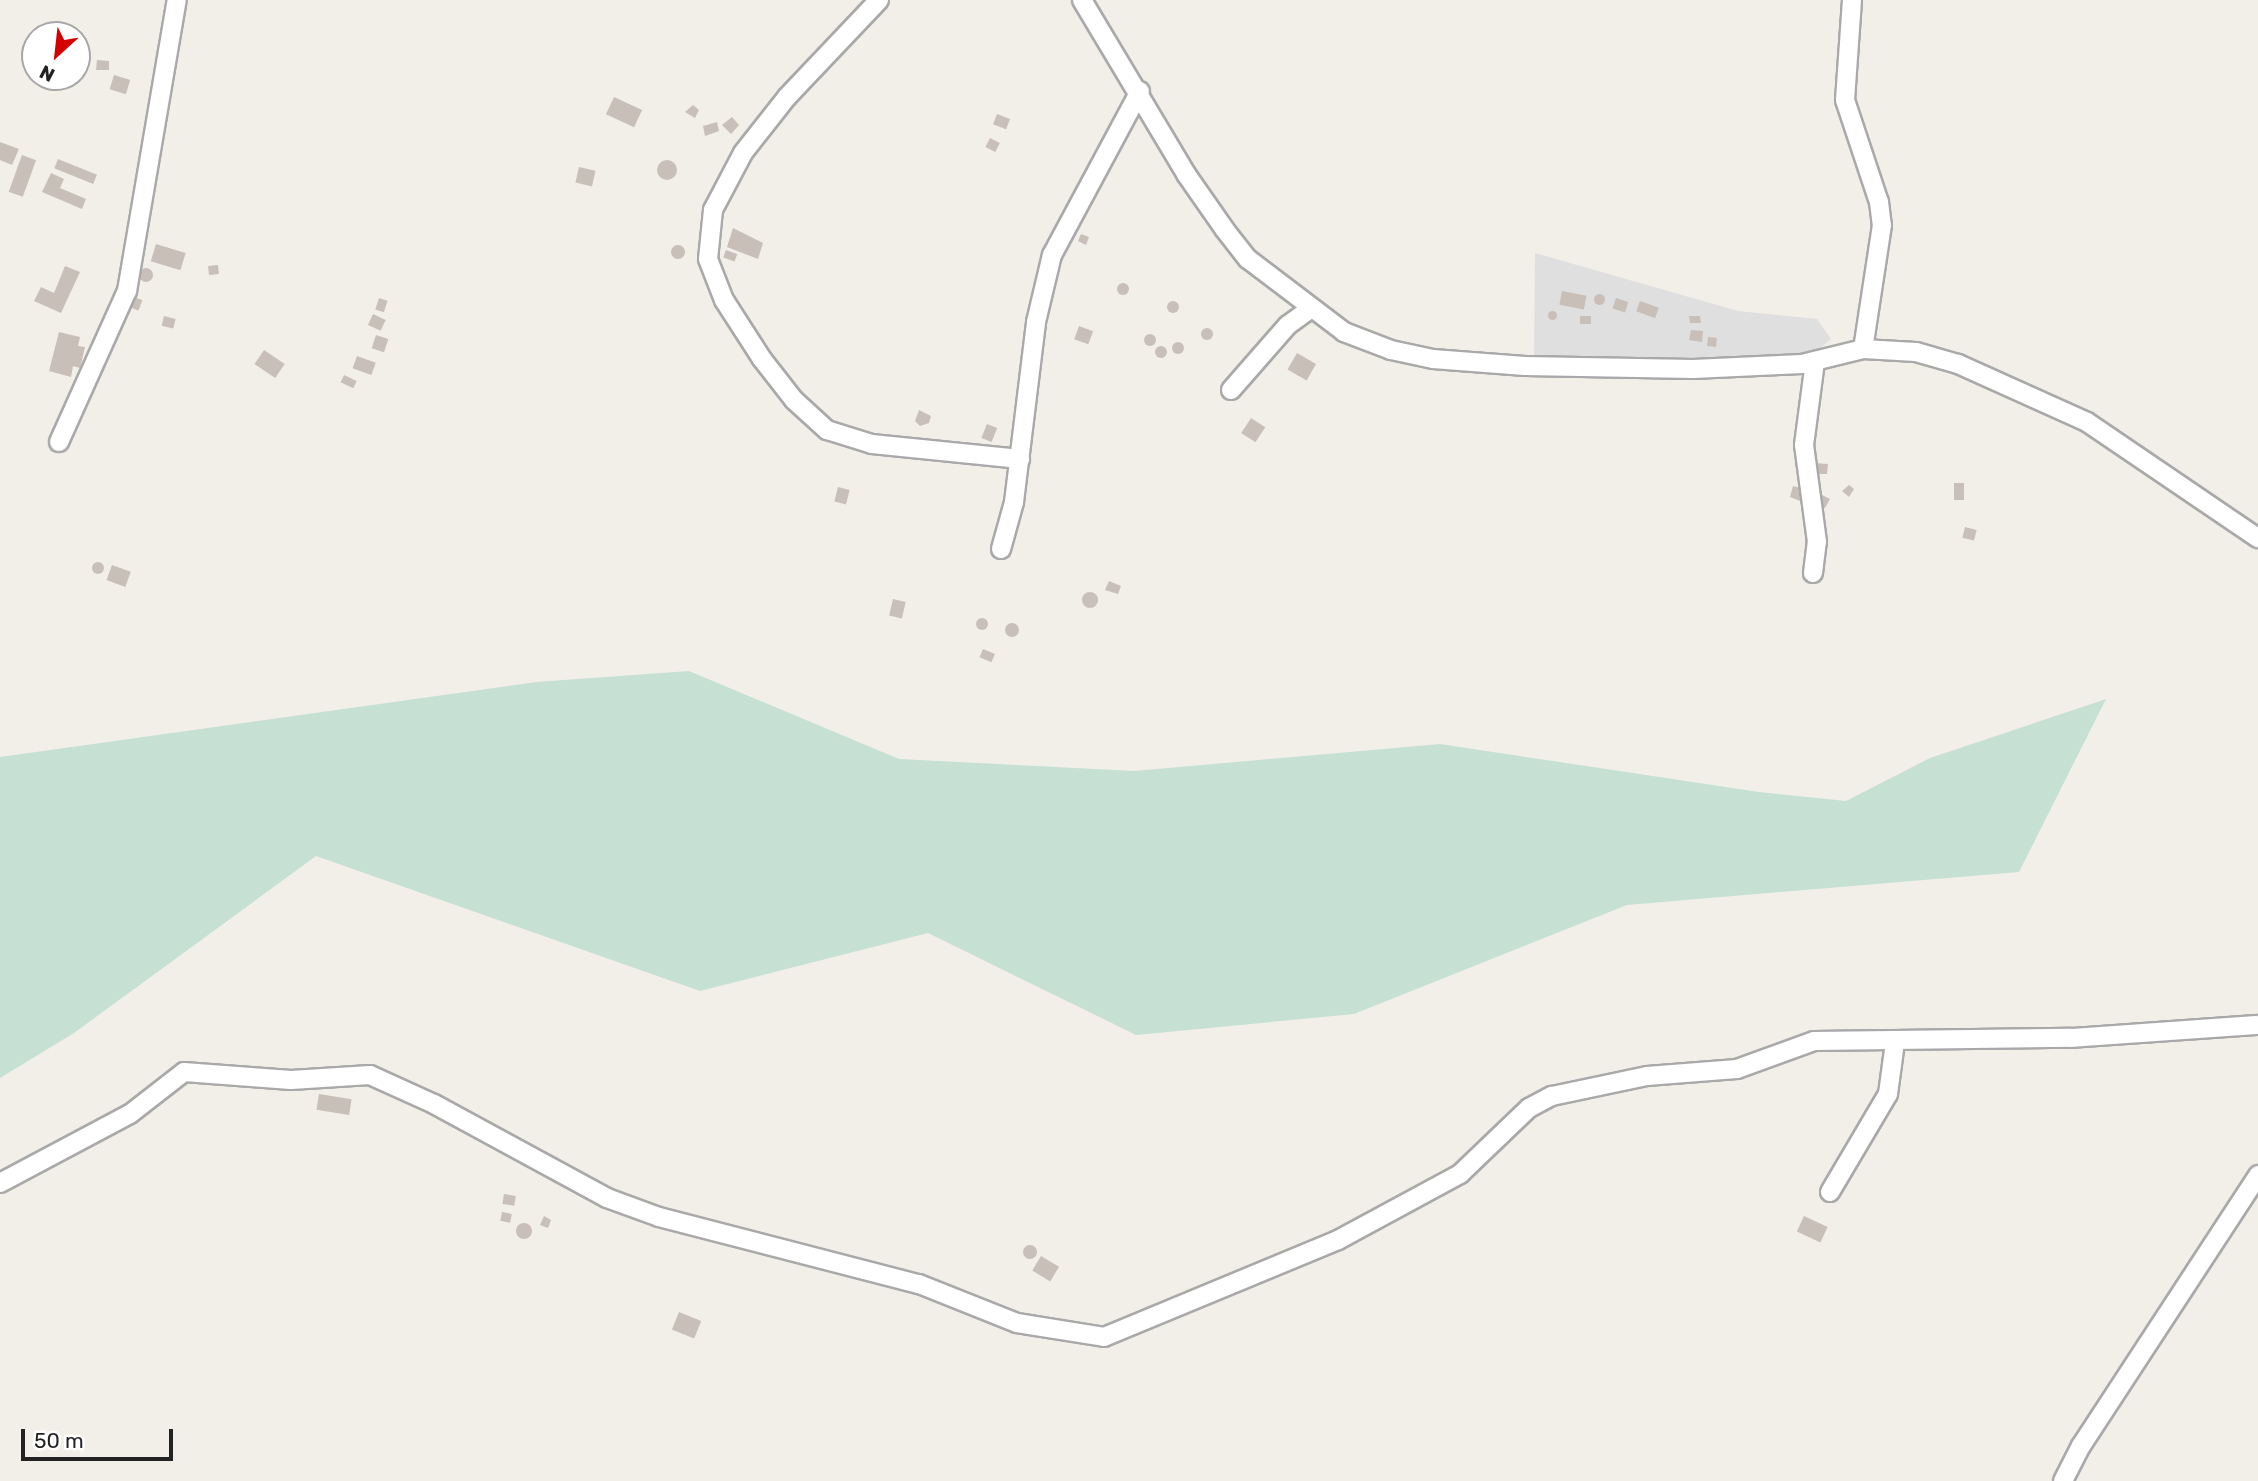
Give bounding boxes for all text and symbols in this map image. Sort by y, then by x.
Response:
north arrow [21,21,91,91]
text: N [36,60,58,87]
scale bar [24,1414,177,1458]
text: 50 m [34,1428,84,1453]

